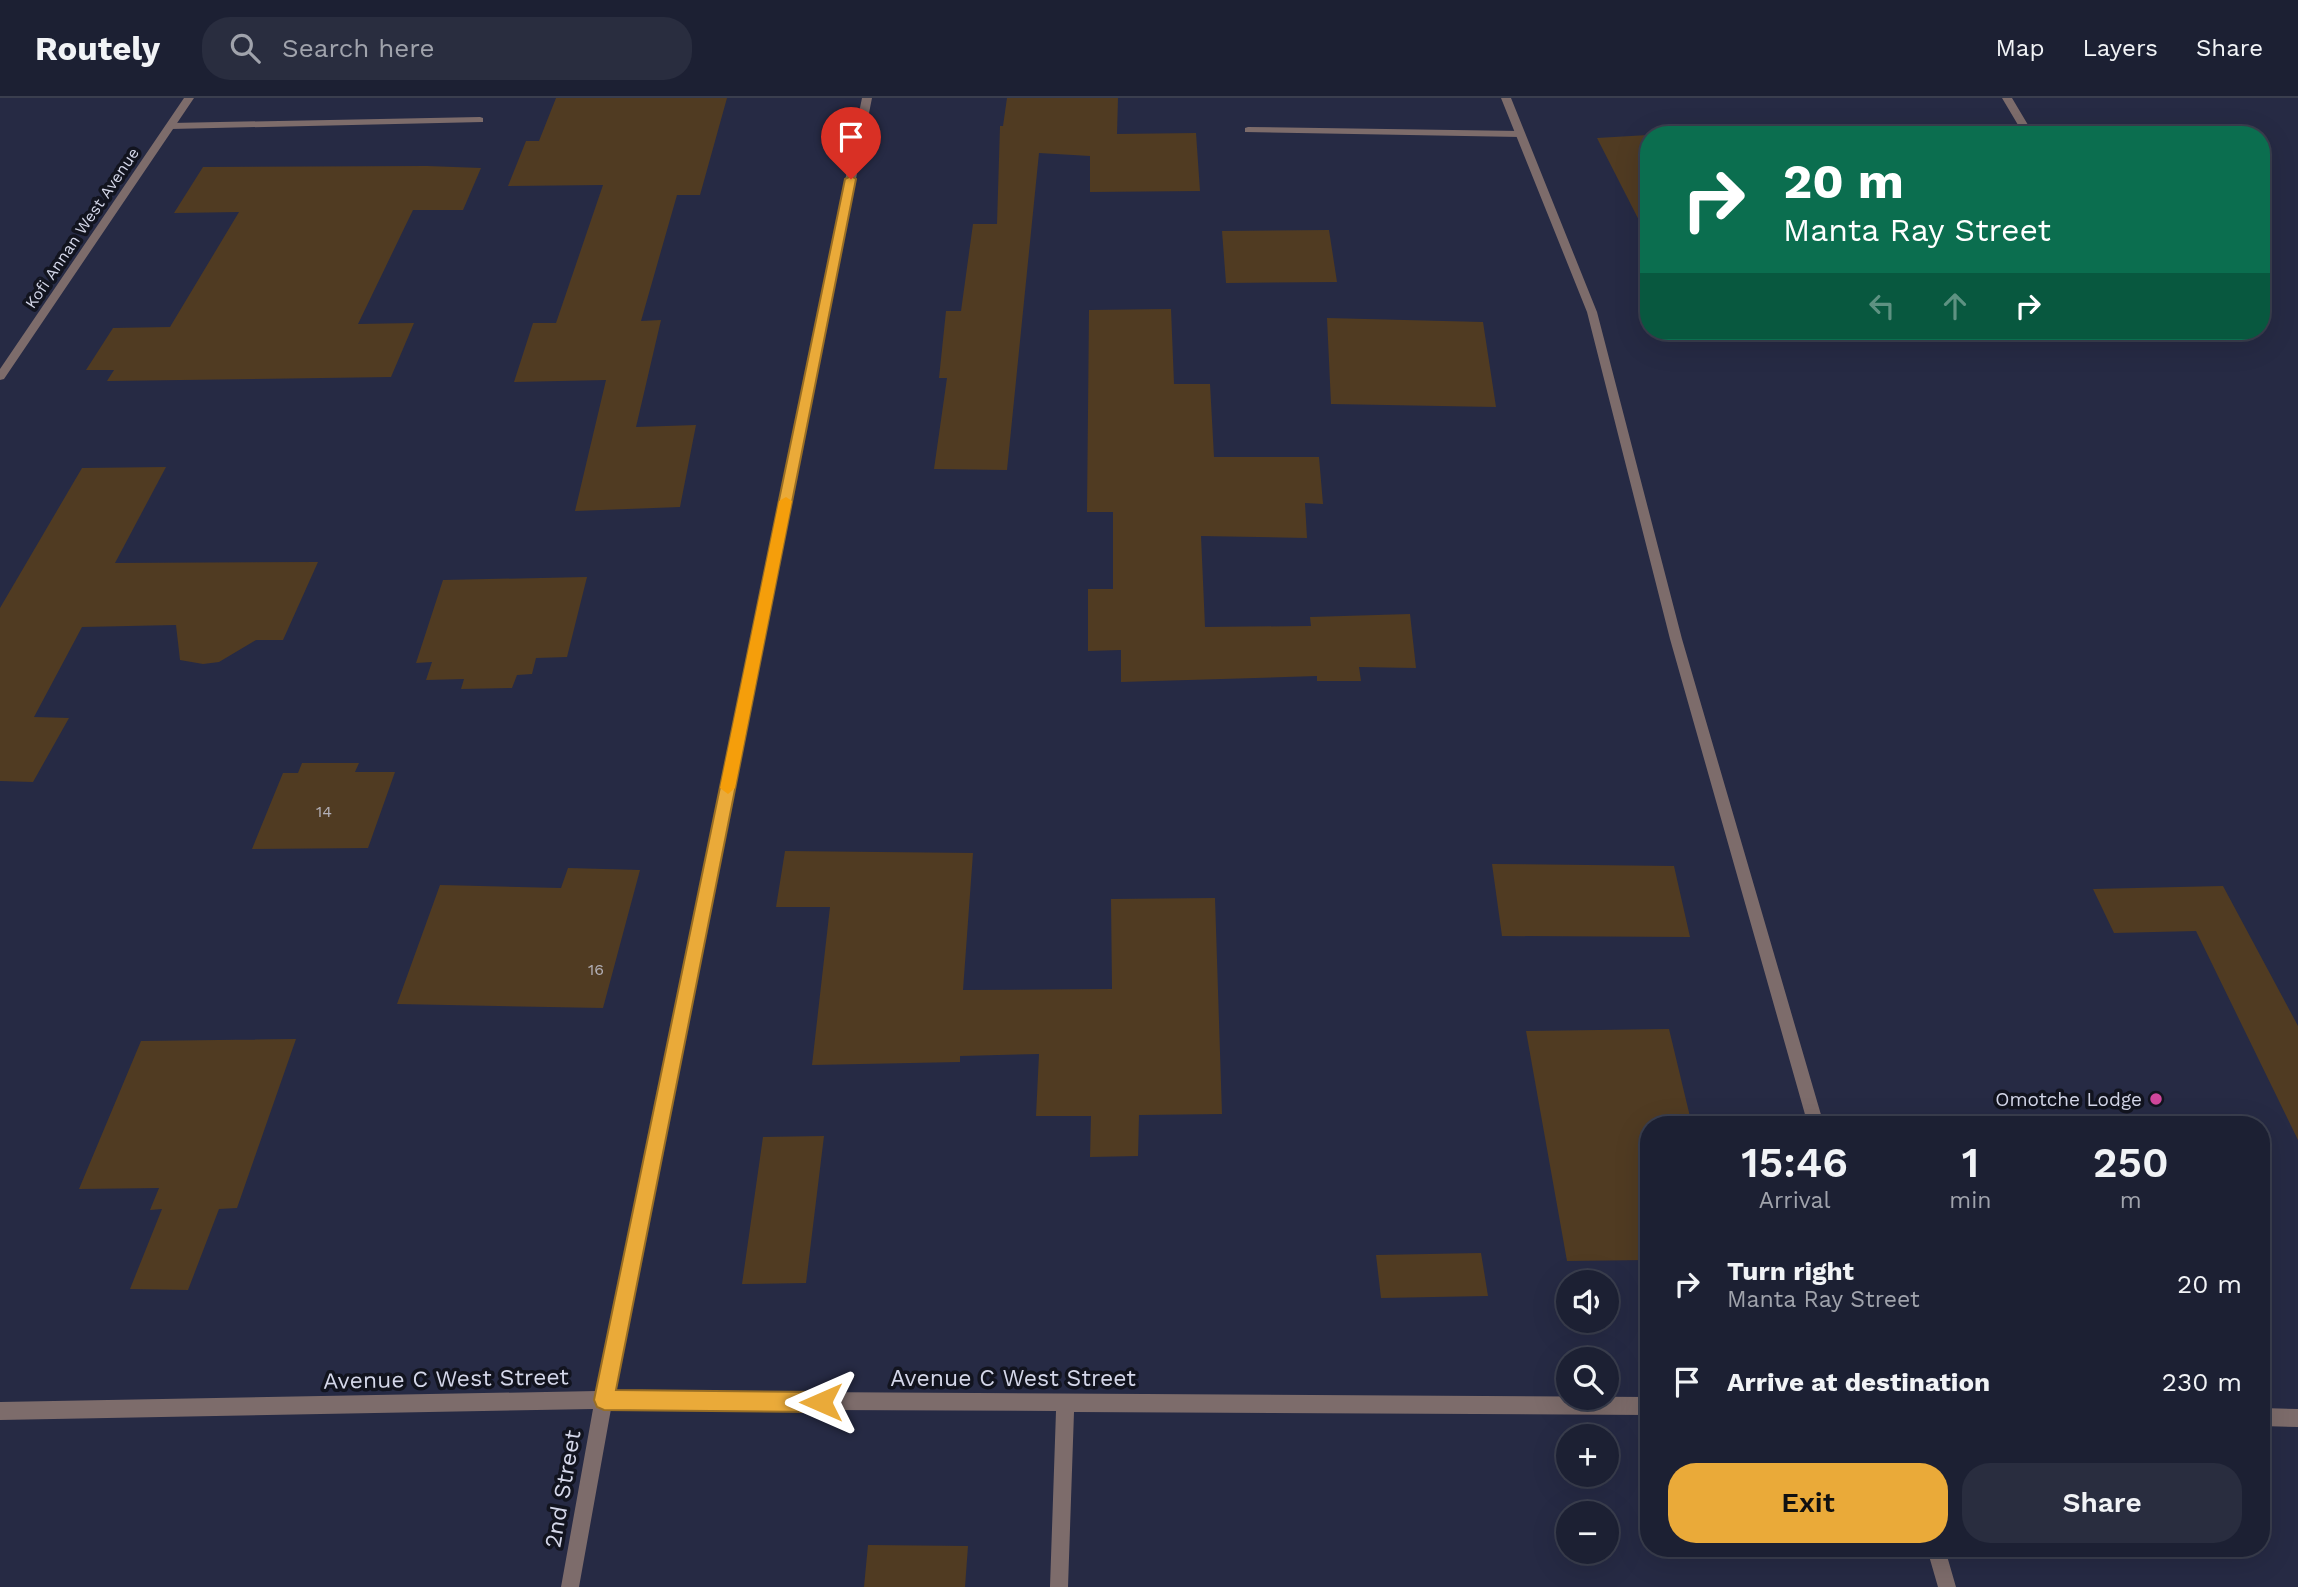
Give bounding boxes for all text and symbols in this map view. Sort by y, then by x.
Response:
search box [202,17,692,80]
text: Routely [35,29,160,68]
icon: search [226,29,264,67]
text: Search here [282,33,434,63]
text: Map [1996,34,2044,62]
text: Layers [2082,34,2158,62]
text: Share [2196,34,2263,62]
pin [821,107,881,179]
icon: arrive [832,118,870,156]
street label: Kofi Annan West Avenue [21,144,143,312]
text: 20 m [1783,152,1904,210]
icon: right [1668,154,1759,245]
text: Manta Ray Street [1783,211,2051,249]
icon: left [1863,287,1901,325]
icon: ahead [1936,287,1974,325]
icon: right [2009,287,2047,325]
house number: 14 [316,802,332,821]
house number: 16 [588,960,604,979]
place label: Omotche Lodge [1995,1088,2142,1111]
marker: Omotche Lodge [2148,1091,2164,1107]
text: 15:46 [1741,1138,1848,1187]
text: 1 [1962,1138,1979,1187]
text: 250 [2093,1138,2169,1187]
text: Arrival [1759,1187,1831,1214]
text: min [1949,1187,1992,1214]
text: m [2120,1187,2142,1214]
text: Turn right [1727,1256,1854,1286]
icon: right [1668,1265,1706,1303]
text: 20 m [2177,1269,2242,1299]
map controls [1556,1270,1619,1564]
button: sound [1556,1270,1619,1333]
text: Manta Ray Street [1727,1286,1920,1313]
button: search [1556,1347,1619,1410]
street label: Avenue C West Street [323,1363,569,1395]
icon: arrive [1668,1363,1706,1401]
position arrow [784,1365,858,1439]
street label: Avenue C West Street [890,1365,1136,1392]
text: Arrive at destination [1727,1367,1990,1397]
text: 230 m [2162,1367,2242,1397]
button: + [1556,1424,1619,1487]
street label: 2nd Street [539,1428,587,1550]
button: Exit [1668,1463,1948,1543]
button: Share [1962,1463,2242,1543]
button: − [1556,1501,1619,1564]

